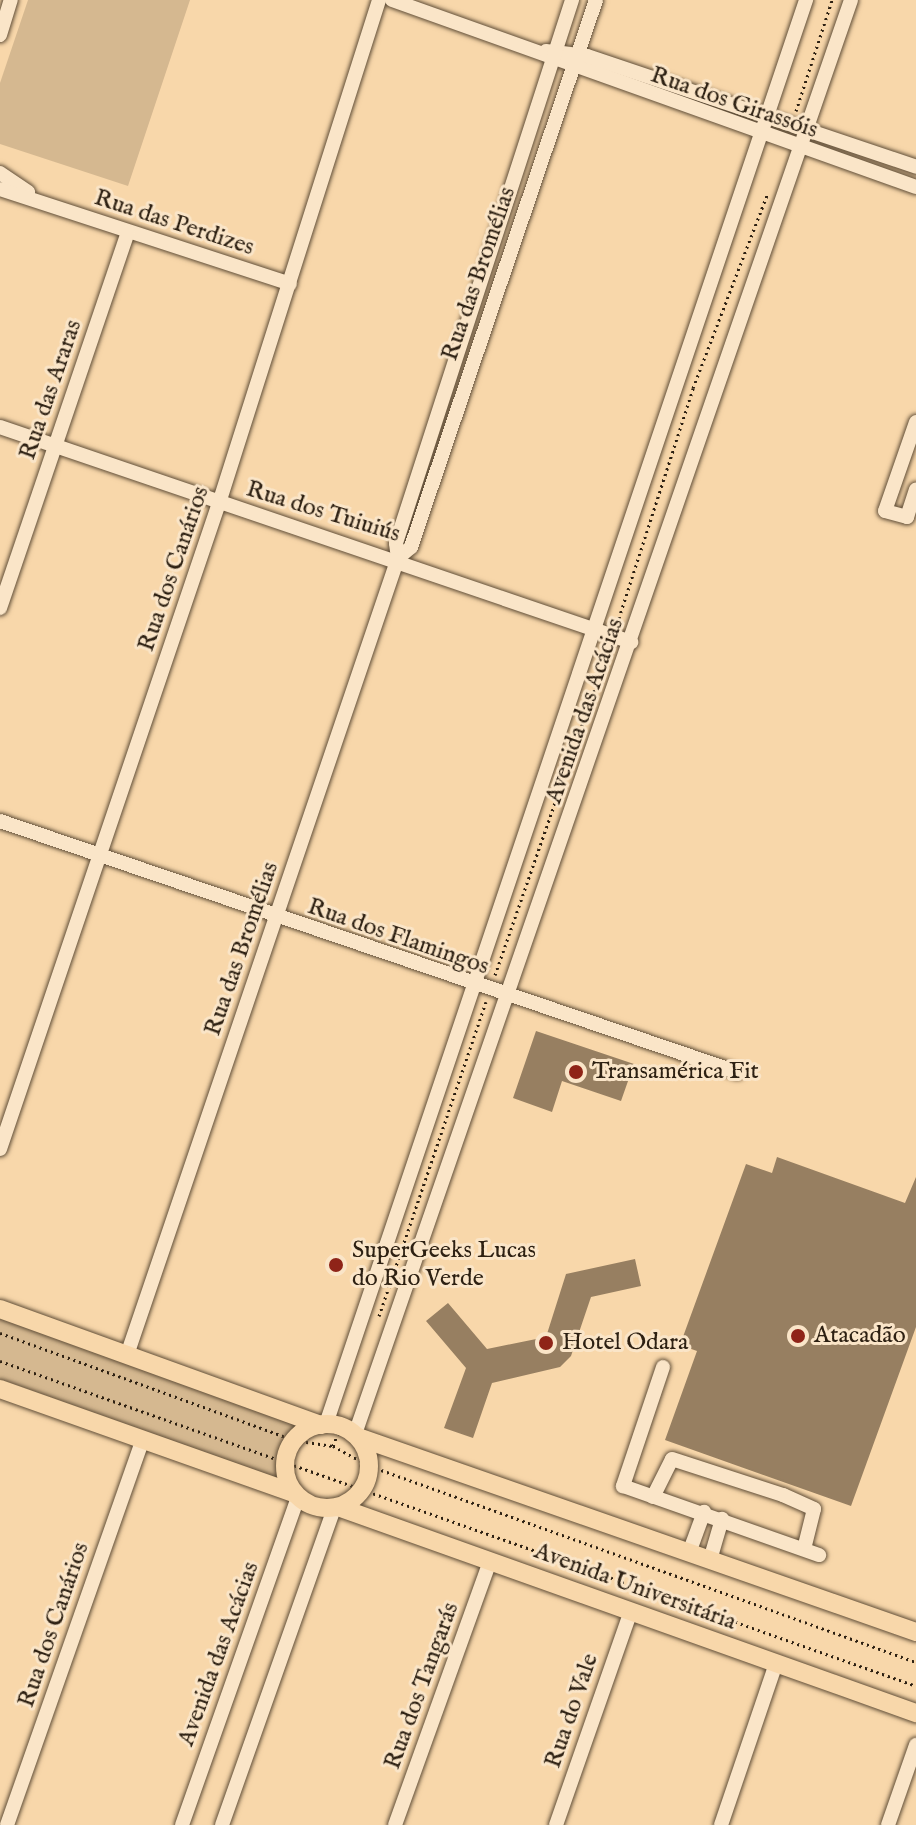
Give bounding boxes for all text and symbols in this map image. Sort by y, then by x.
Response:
street label: Rua dos Girassóis [647,61,821,145]
street label: Rua das Bromélias [436,183,522,365]
street label: Rua das Perdizes [91,184,257,262]
street label: Rua das Araras [14,316,88,464]
street label: Rua dos Tuiuiús [243,475,403,549]
street label: Rua dos Canários [132,483,216,655]
street label: Avenida das Acácias [540,615,630,807]
street label: Rua das Bromélias [199,858,285,1040]
street label: Rua dos Flamingos [304,892,492,982]
place label: Transamérica Fit [592,1058,759,1086]
marker: Transamérica Fit [567,1063,585,1081]
place label: SuperGeeks Lucas do Rio Verde [352,1237,536,1293]
marker: SuperGeeks Lucas do Rio Verde [327,1256,345,1274]
place label: Atacadão [814,1322,906,1350]
marker: Atacadão [789,1327,807,1345]
place label: Hotel Odara [562,1329,688,1357]
marker: Hotel Odara [537,1334,555,1352]
street label: Avenida Universitária [530,1537,740,1637]
street label: Rua dos Canários [12,1539,96,1711]
street label: Avenida das Acácias [172,1558,266,1750]
street label: Rua dos Tangarás [378,1599,466,1773]
street label: Rua do Vale [539,1650,605,1772]

